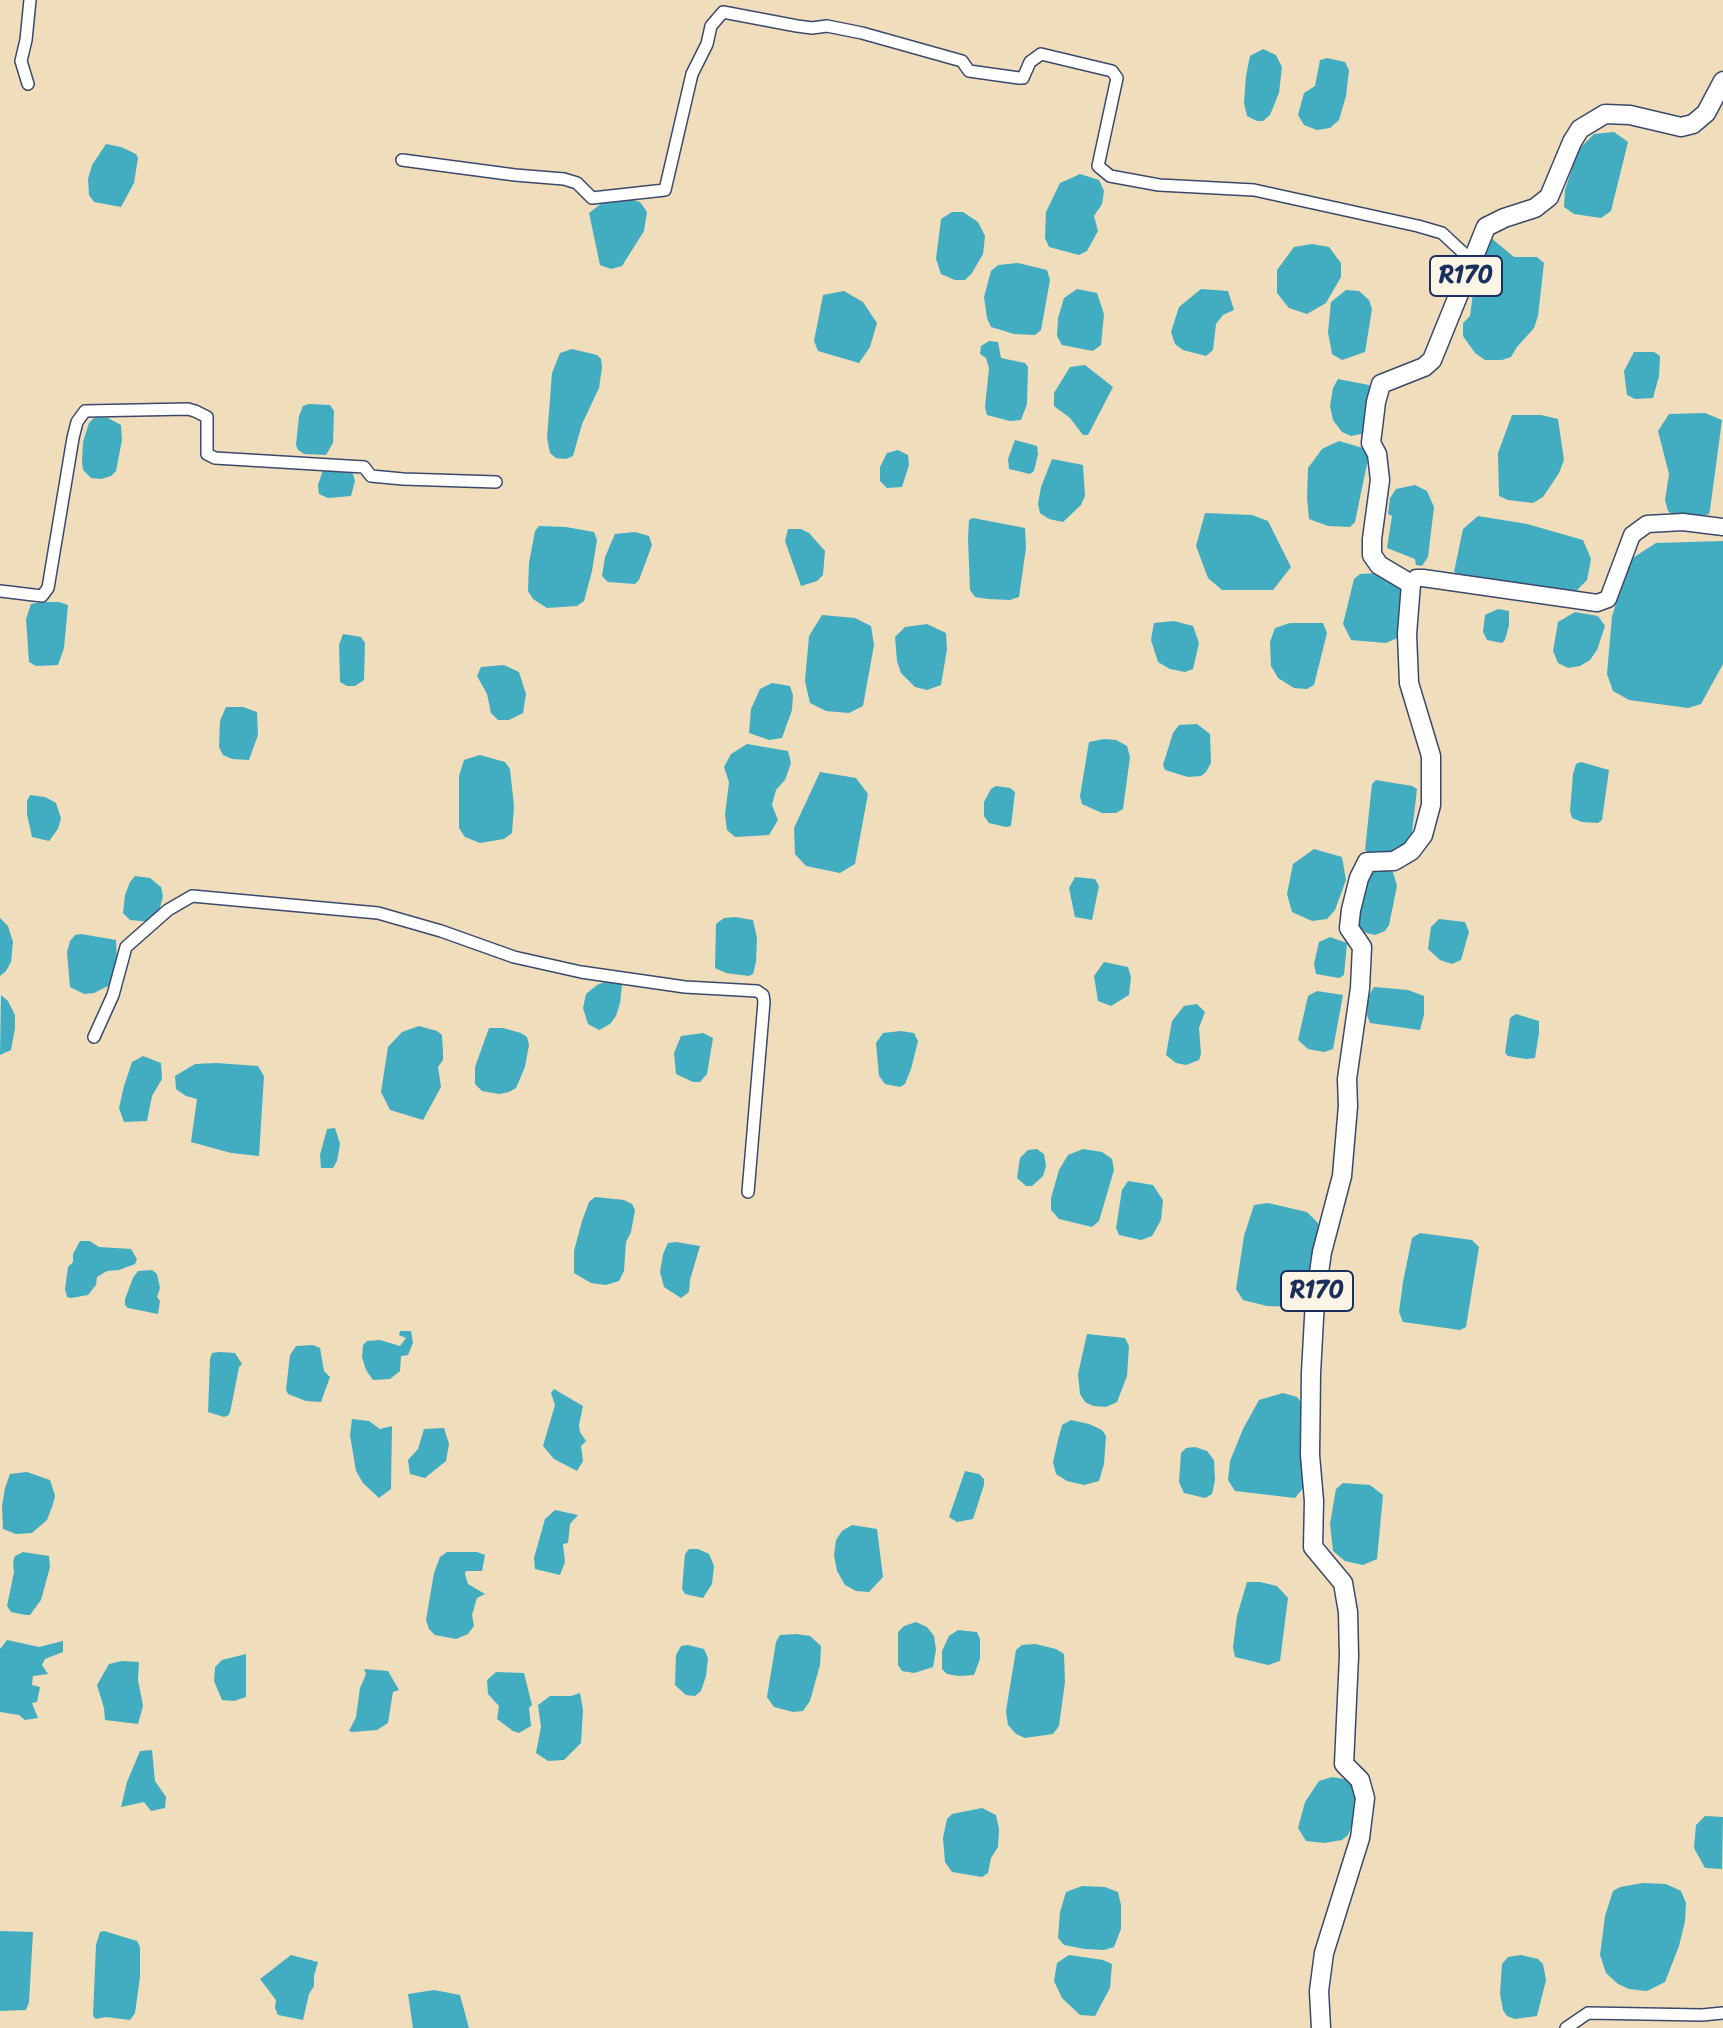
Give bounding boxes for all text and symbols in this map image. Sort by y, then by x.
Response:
road number: R170 [1430,256,1502,296]
road number: R170 [1281,1271,1353,1311]

